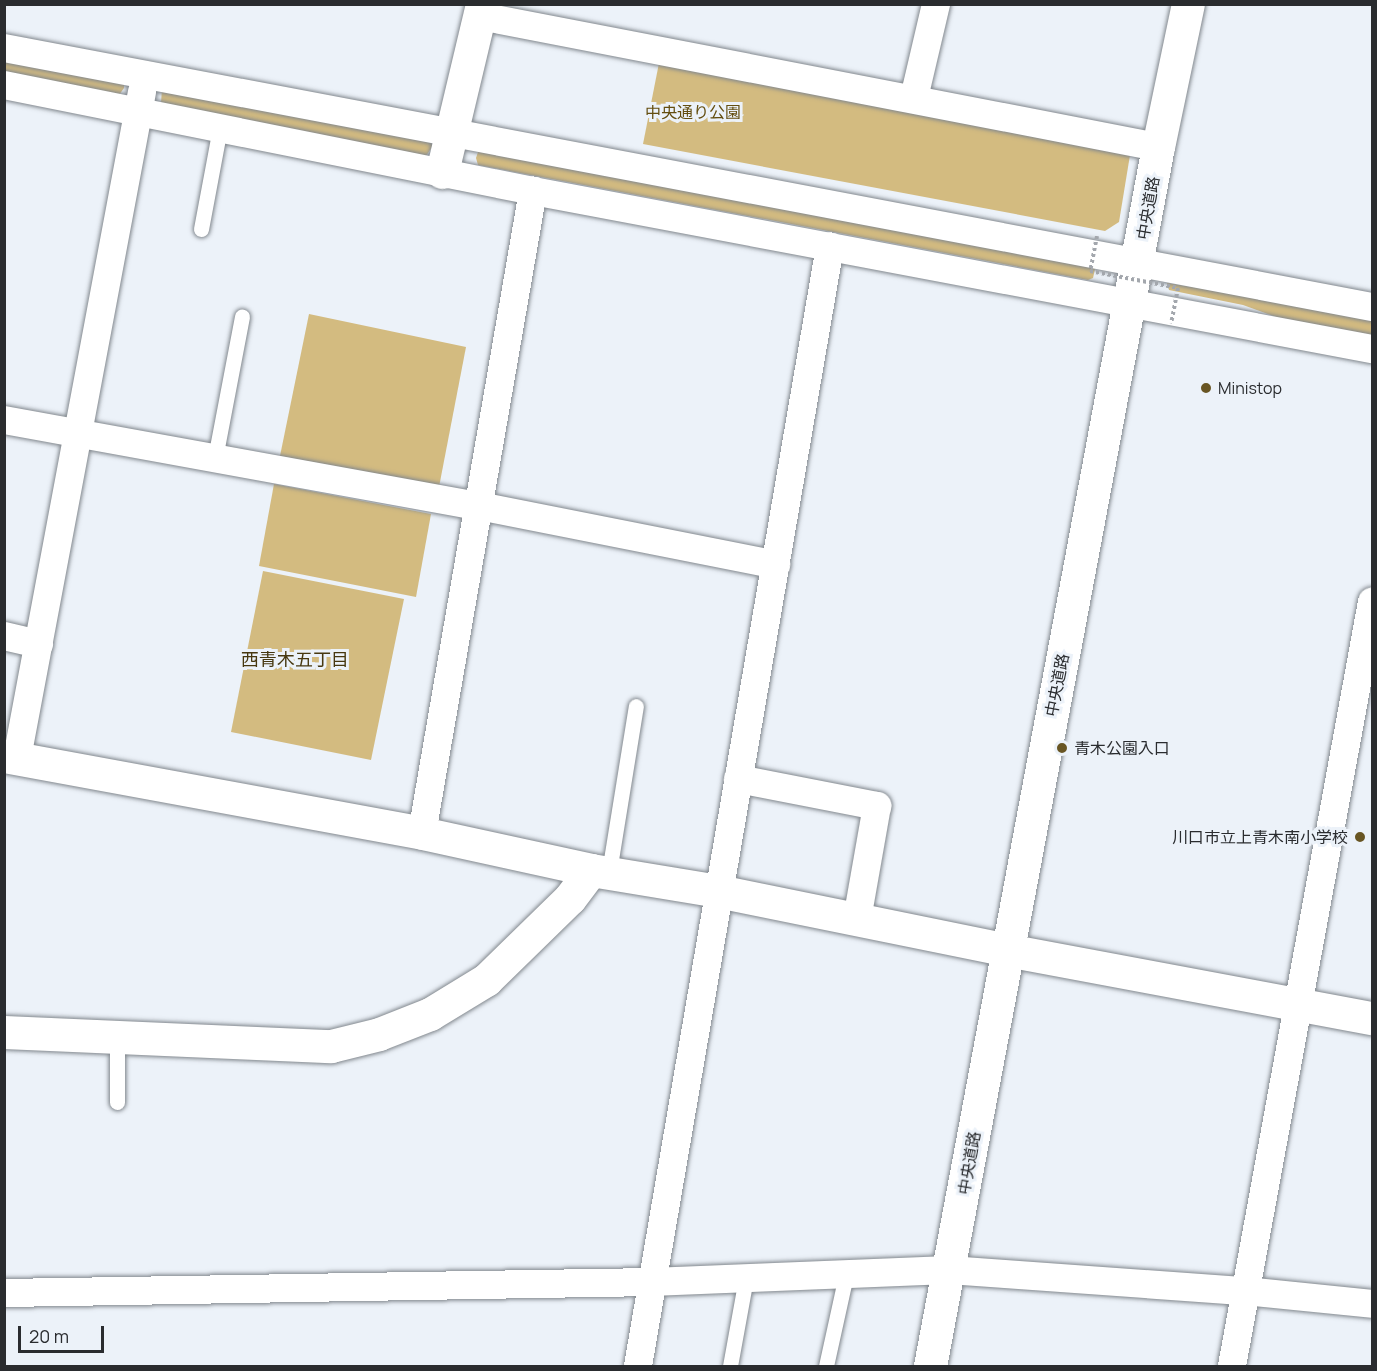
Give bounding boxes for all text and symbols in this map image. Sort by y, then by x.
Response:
park label: 中央通り公園 [645,102,741,122]
street label: 中央道路 [1133,175,1163,241]
place label: Ministop [1218,378,1282,398]
marker: Ministop [1199,381,1213,395]
district label: 西青木五丁目 [241,648,349,670]
street label: 中央道路 [1041,652,1073,718]
place label: 青木公園入口 [1074,738,1170,758]
marker: 青木公園入口 [1055,741,1069,755]
place label: 川口市立上青木南小学校 [1172,827,1348,847]
marker: 川口市立上青木南小学校 [1353,830,1367,844]
street label: 中央道路 [954,1130,984,1196]
scale bar [21,1314,106,1352]
text: 20 m [29,1324,69,1348]

